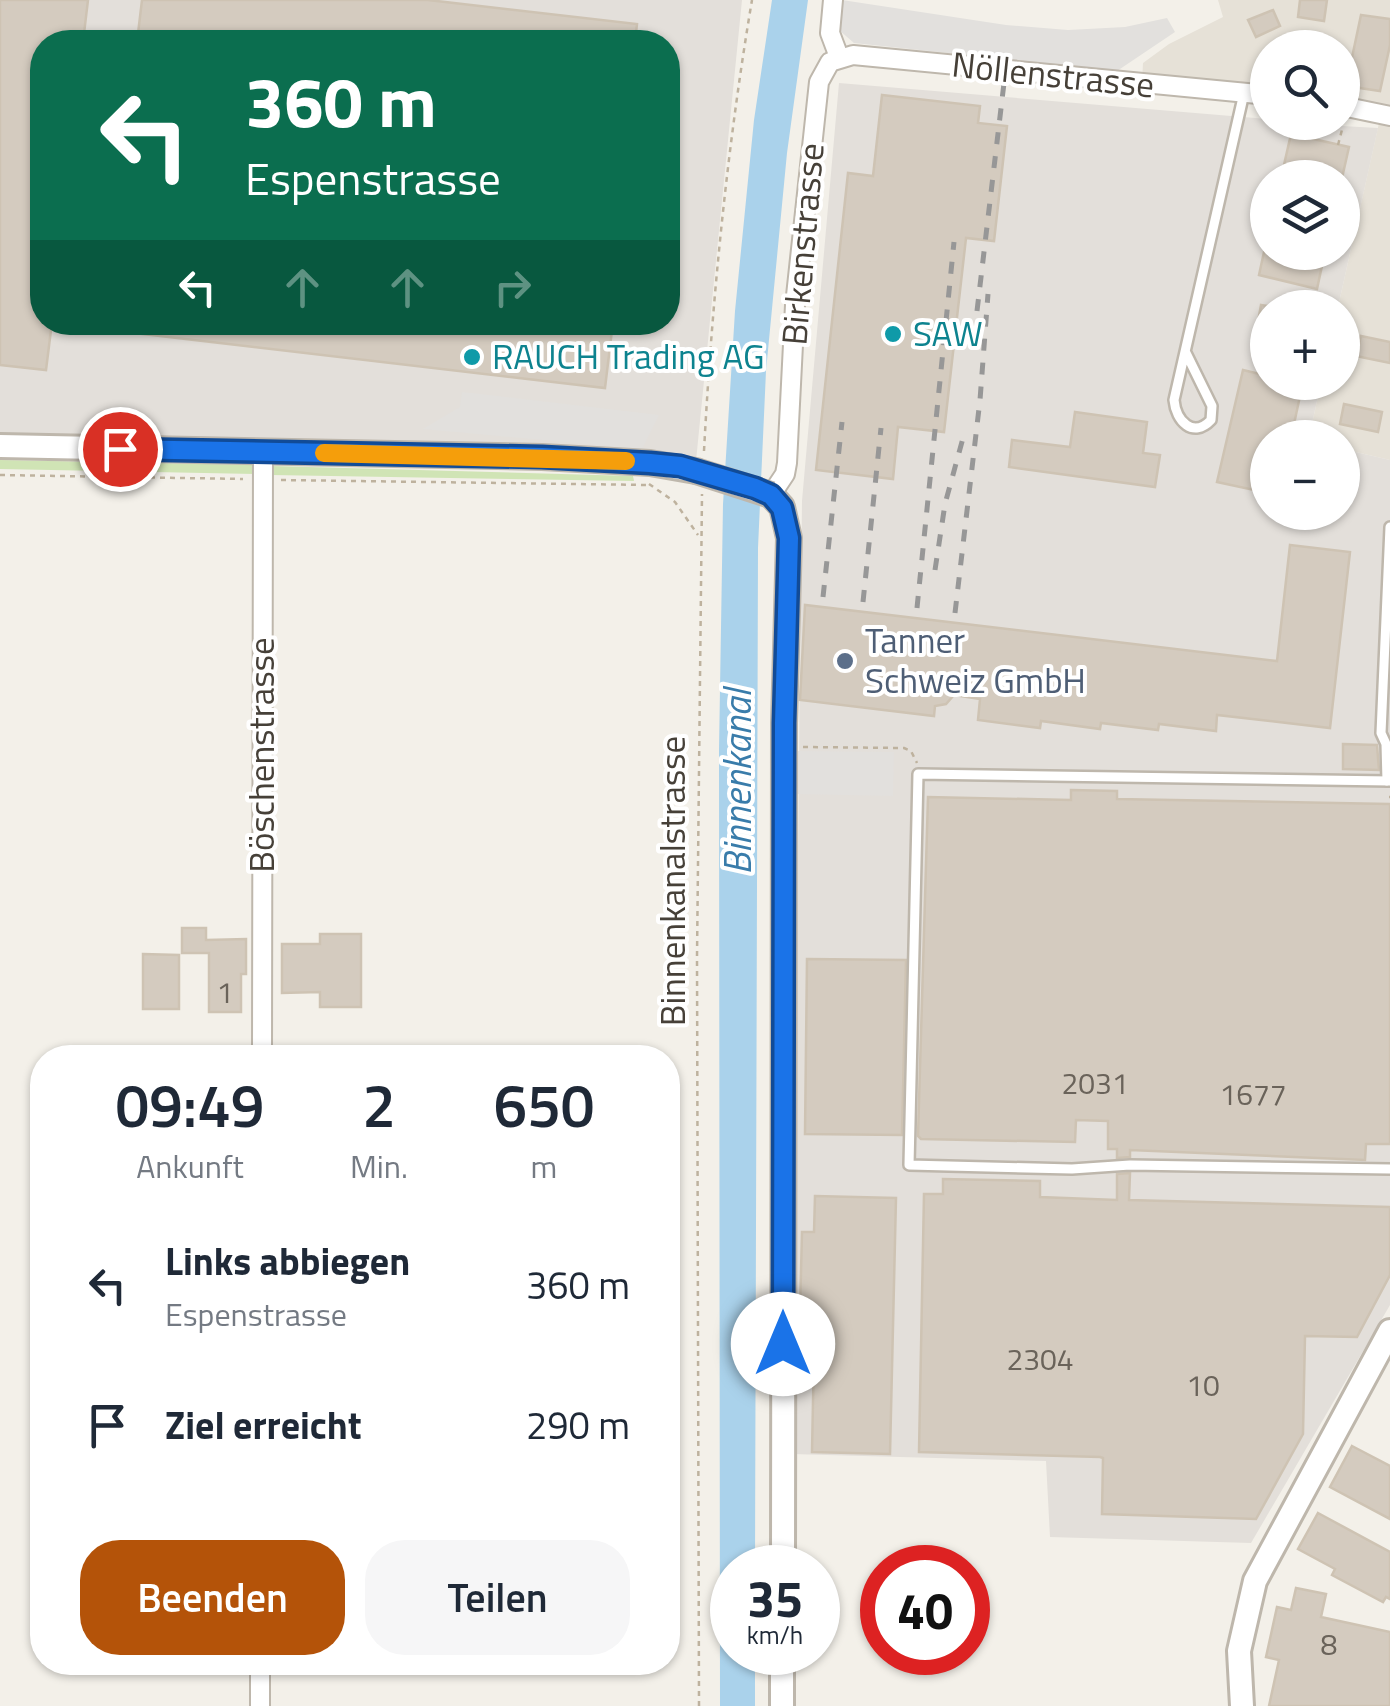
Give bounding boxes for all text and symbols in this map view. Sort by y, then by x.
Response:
map controls [1250,30,1360,530]
button: search [1250,30,1360,140]
street label: Nöllenstrasse [949,37,1157,111]
text: 360 m [245,48,437,154]
icon: left [80,70,210,200]
street label: Birkenstrasse [766,141,838,347]
text: Espenstrasse [245,144,501,212]
button: layers [1250,160,1360,270]
icon: left [170,260,225,315]
icon: ahead [275,260,330,315]
icon: ahead [380,260,435,315]
icon: right [485,260,540,315]
button: + [1250,290,1360,400]
place label: SAW [913,306,983,360]
marker: SAW [882,323,904,345]
place label: RAUCH Trading AG [492,329,765,383]
marker: RAUCH Trading AG [461,346,483,368]
pin [78,407,163,492]
button: − [1250,420,1360,530]
icon: arrive [93,422,148,477]
place label: Tanner Schweiz GmbH [865,613,1086,707]
street label: Böschenstrasse [234,637,288,873]
marker: Tanner Schweiz GmbH [834,650,856,672]
water label: Binnenkanal [708,685,766,875]
street label: Binnenkanalstrasse [645,736,699,1026]
house number: 1 [217,969,233,1015]
text: 09:49 [116,1059,264,1150]
text: 2 [362,1059,396,1150]
text: 650 [494,1059,594,1150]
house number: 2031 [1061,1060,1129,1106]
house number: 1677 [1219,1071,1287,1117]
text: Ankunft [136,1142,244,1190]
text: Min. [350,1142,408,1190]
text: m [531,1142,557,1190]
text: Links abbiegen [165,1232,410,1290]
text: 360 m [526,1256,630,1314]
icon: left [80,1258,135,1313]
text: Espenstrasse [165,1290,347,1338]
position arrow [731,1292,835,1396]
house number: 2304 [1006,1336,1074,1382]
house number: 10 [1186,1362,1220,1408]
text: Ziel erreicht [165,1396,362,1454]
text: 290 m [526,1396,630,1454]
icon: arrive [80,1398,135,1453]
button: Beenden [80,1540,345,1655]
button: Teilen [365,1540,630,1655]
speed limit sign: 40 [860,1545,990,1675]
text: 35 [747,1560,803,1636]
text: km/h [747,1616,803,1654]
house number: 8 [1321,1621,1337,1667]

